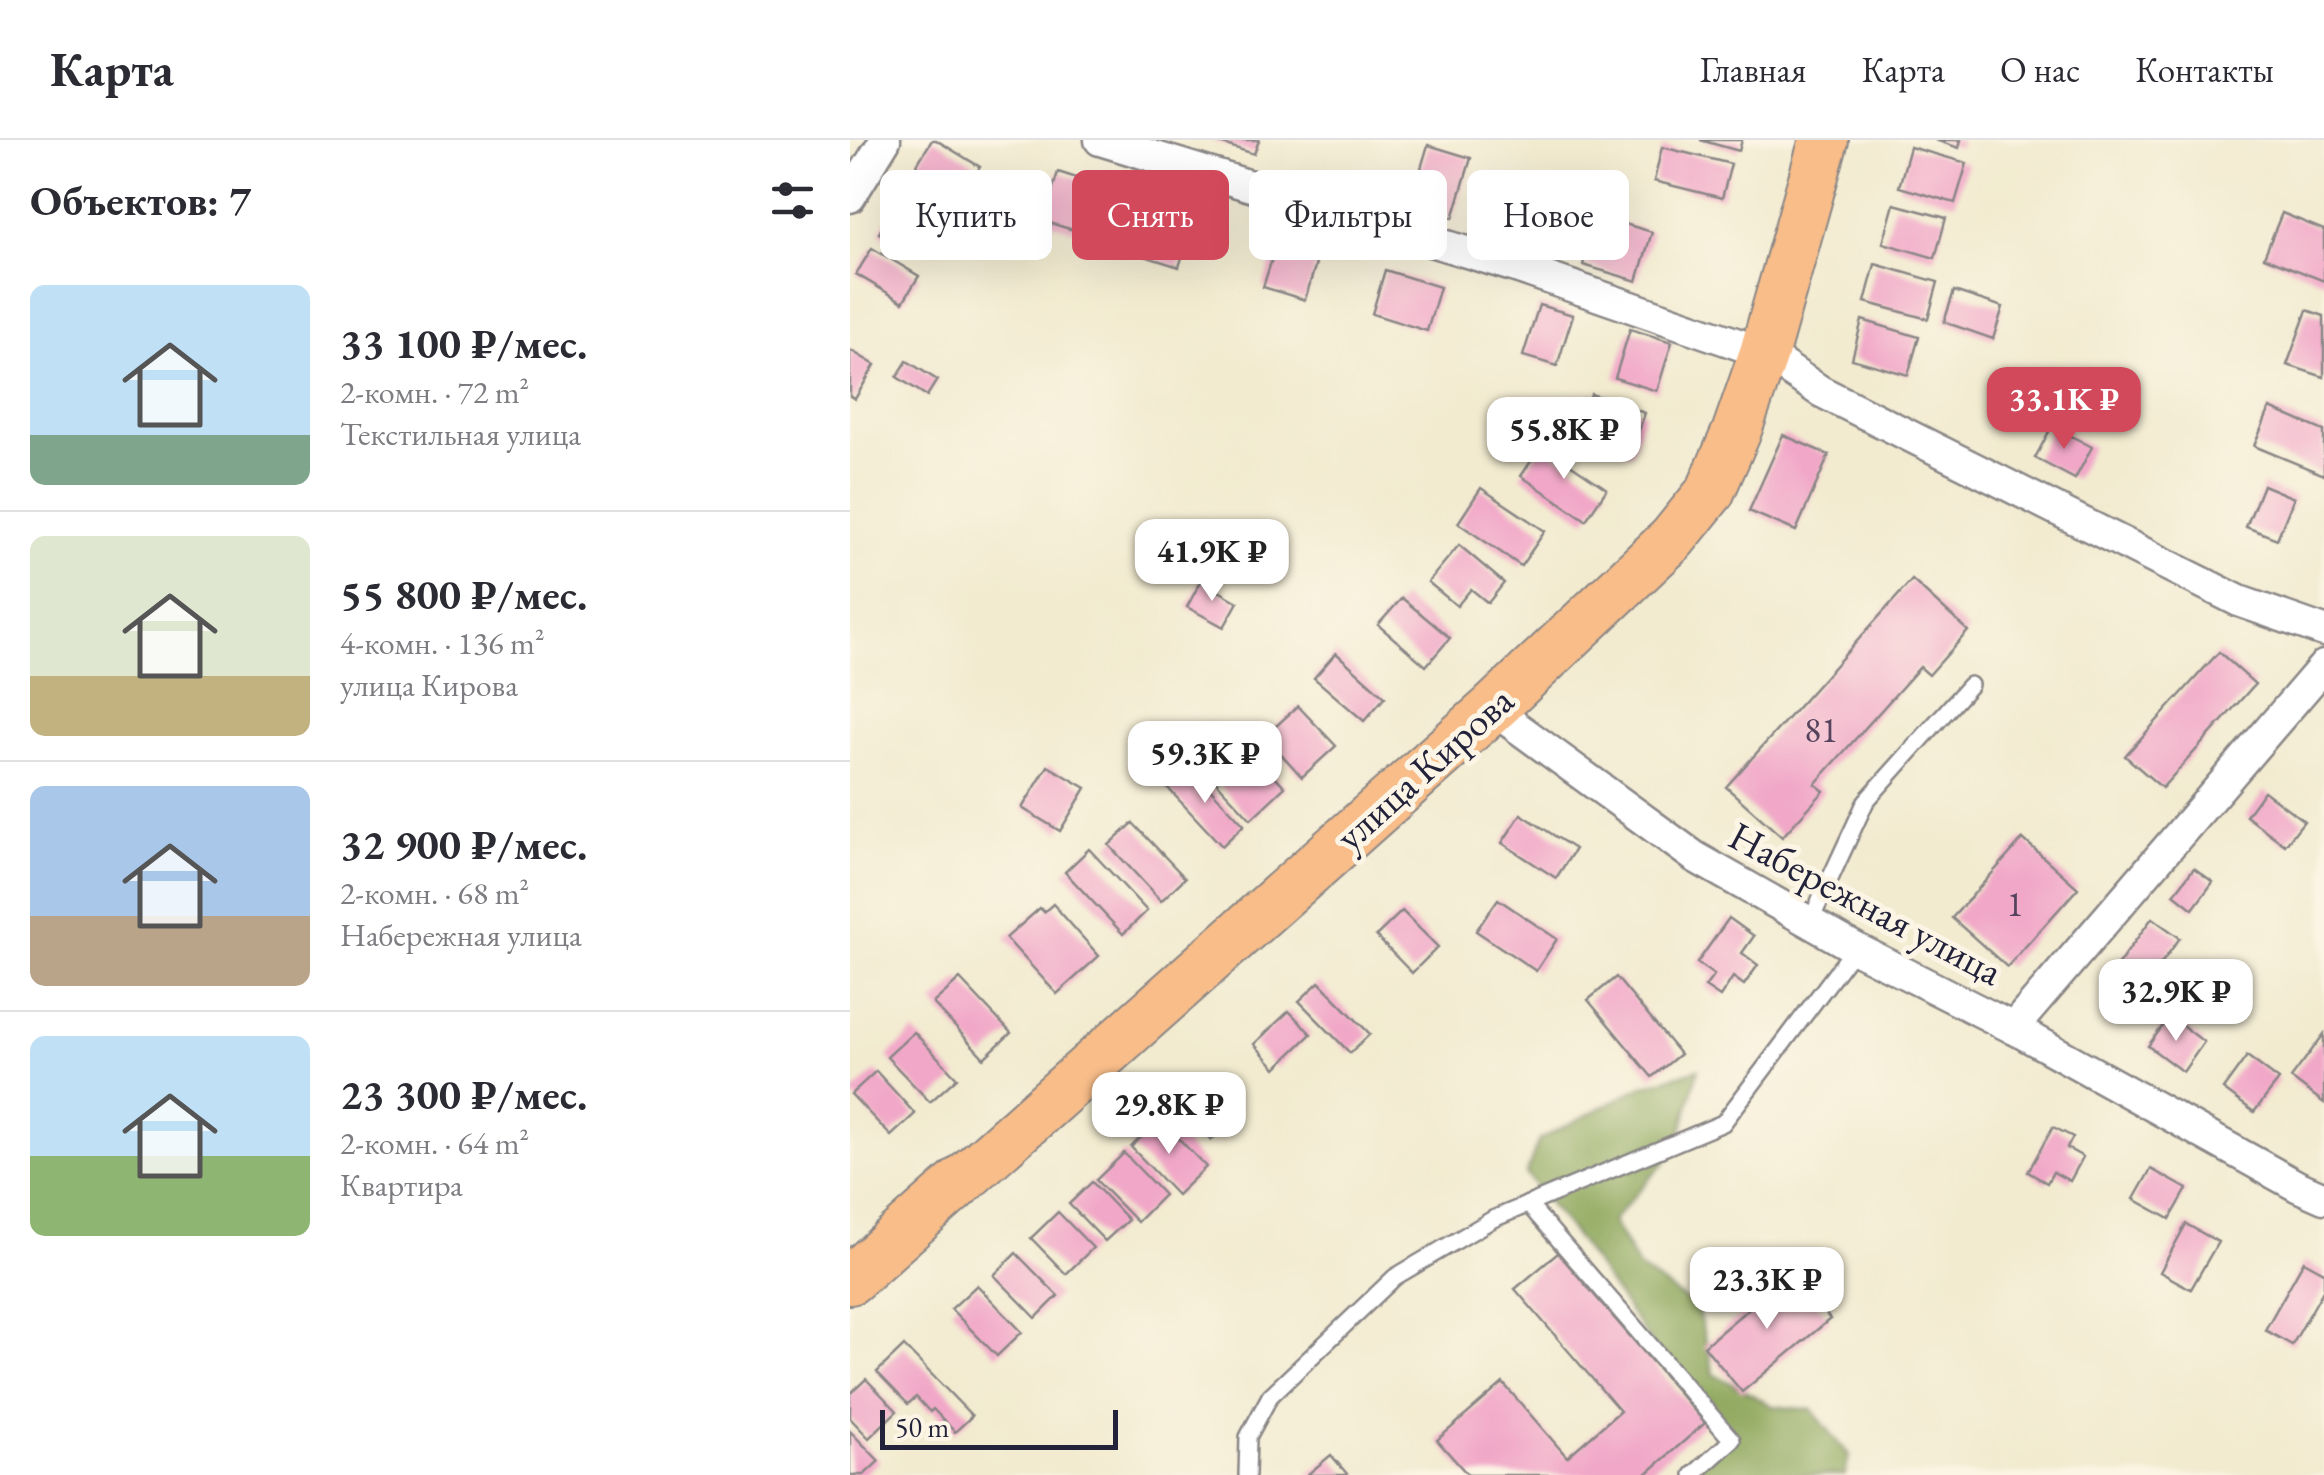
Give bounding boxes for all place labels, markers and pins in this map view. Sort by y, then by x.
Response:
pin: 33.1K ₽ [1972,367,2156,452]
pin: 55.8K ₽ [1472,397,1656,482]
pin: 41.9K ₽ [1120,519,1304,604]
pin: 59.3K ₽ [1113,721,1297,806]
pin: 32.9K ₽ [2084,959,2268,1044]
pin: 29.8K ₽ [1077,1072,1261,1157]
pin: 23.3K ₽ [1675,1247,1859,1332]

